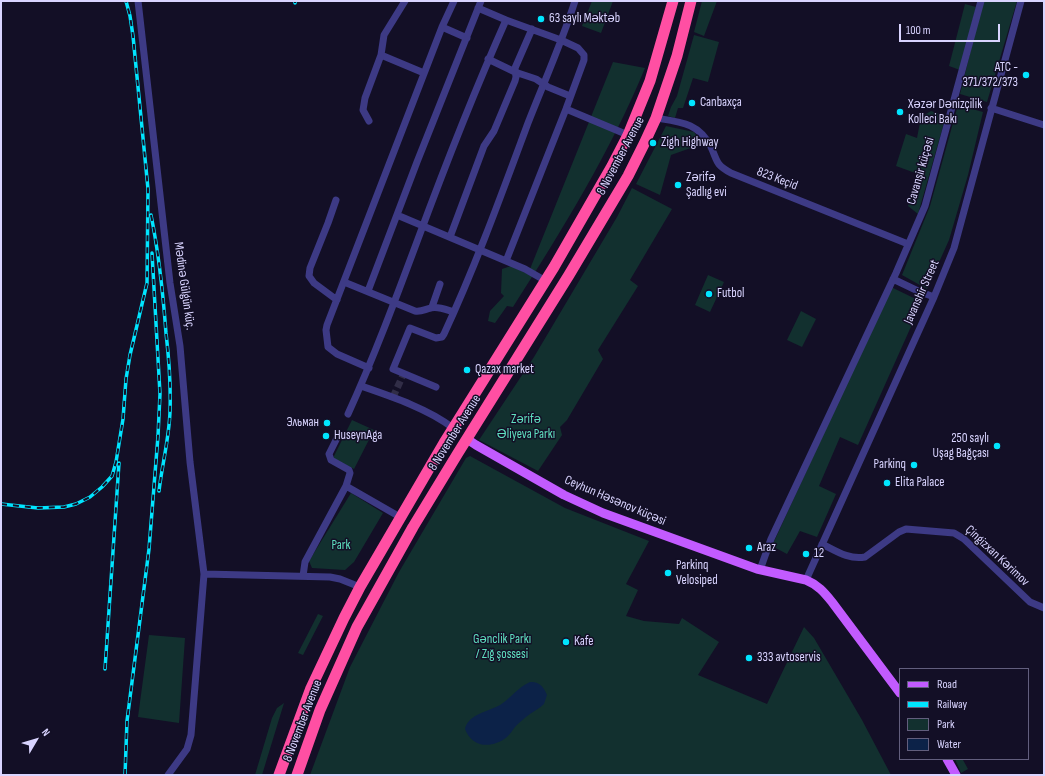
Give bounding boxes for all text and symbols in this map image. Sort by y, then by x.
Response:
place label: 63 saylı Məktəb [549,11,620,27]
marker: 63 saylı Məktəb [536,14,546,24]
scale bar [901,16,1002,42]
text: 100 m [906,23,931,38]
place label: ATC - 371/372/373 [963,60,1018,91]
marker: ATC - 371/372/373 [1021,70,1031,80]
place label: Canbaxça [700,95,742,111]
place label: Xəzər Dənizçilik Kolleci Bakı [908,97,982,128]
marker: Canbaxça [687,98,697,108]
marker: Xəzər Dənizçilik Kolleci Bakı [895,107,905,117]
street label: 8 November Avenue [594,114,648,198]
place label: Zigh Highway [661,135,718,151]
street label: Cavanşir küçəsi [904,136,938,206]
marker: Zigh Highway [648,138,658,148]
street label: 823 Keçid [754,164,800,194]
place label: Zərifə Şadlıg evi [686,170,727,201]
marker: Zərifə Şadlıg evi [673,180,683,190]
street label: Mədinə Gülgün küç. [170,241,198,331]
street label: Javanshir Street [901,257,943,327]
place label: Futbol [717,286,745,302]
marker: Futbol [704,289,714,299]
place label: Qazax market [475,362,534,378]
marker: Qazax market [462,365,472,375]
street label: 8 November Avenue [425,392,485,474]
park label: Zərifə Əliyeva Parkı [497,412,555,443]
place label: Эльман [287,415,319,431]
marker: Эльман [322,418,332,428]
place label: HuseynAga [334,428,382,444]
marker: HuseynAga [321,431,331,441]
place label: 250 saylı Uşag Bağçası [933,431,989,462]
marker: 250 saylı Uşag Bağçası [992,441,1002,451]
place label: Parkinq [874,457,906,473]
marker: Parkinq [909,460,919,470]
street label: Ceyhun Həsənov küçəsi [562,473,668,529]
place label: Elita Palace [895,475,945,491]
marker: Elita Palace [882,478,892,488]
street label: Çingizxan Kərimov [962,522,1032,590]
park label: Park [331,538,351,554]
place label: Araz [757,540,776,556]
marker: Araz [744,543,754,553]
place label: 12 [814,546,824,562]
marker: 12 [801,549,811,559]
place label: Parkinq Velosiped [676,558,718,589]
marker: Parkinq Velosiped [663,568,673,578]
park label: Gənclik Parkı / Zığ şossesi [473,632,531,663]
place label: Kafe [574,634,594,650]
marker: Kafe [561,637,571,647]
place label: 333 avtoservis [757,650,821,666]
marker: 333 avtoservis [744,653,754,663]
legend [899,668,1029,760]
text: Road [937,677,957,692]
street label: 8 November Avenue [280,678,326,764]
text: Railway [937,697,967,712]
text: Park [937,717,955,732]
north arrow [16,720,56,760]
text: N [39,726,53,739]
text: Water [937,737,961,752]

